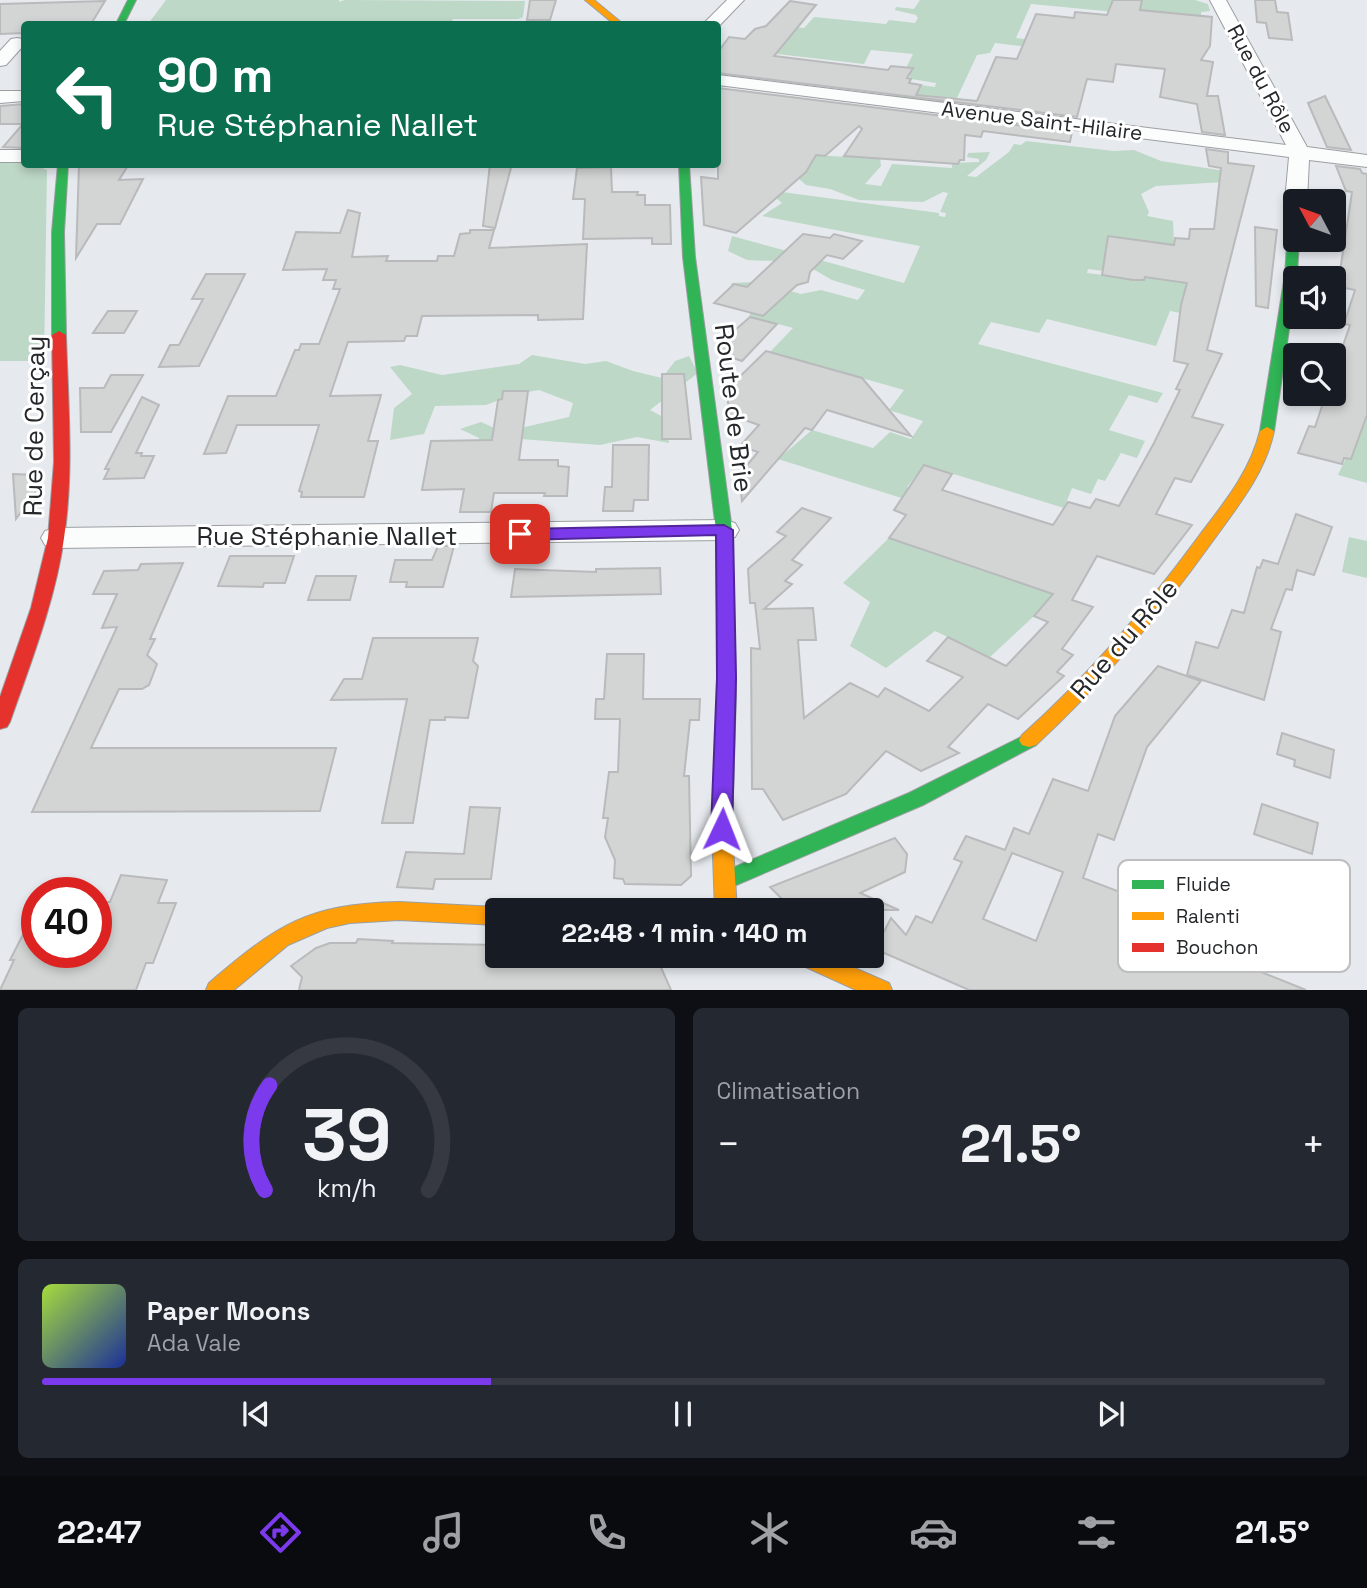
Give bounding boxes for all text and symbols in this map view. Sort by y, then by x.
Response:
street label: Rue du Rôle [1221,20,1301,138]
text: 90 m [157,44,273,106]
icon: left [42,49,133,140]
street label: Avenue Saint-Hilaire [940,95,1144,146]
text: Rue Stéphanie Nallet [157,105,478,145]
north arrow [1283,189,1346,252]
map controls [1283,189,1346,406]
button: sound [1283,266,1346,329]
street label: Route de Brie [707,322,761,494]
street label: Rue de Cerçay [15,335,53,517]
button: search [1283,343,1346,406]
pin [490,504,550,564]
icon: arrive [501,515,539,553]
street label: Rue Stéphanie Nallet [196,519,458,553]
street label: Rue du Rôle [1063,572,1185,706]
position arrow [685,792,759,866]
legend [1118,860,1350,972]
text: Fluide [1176,872,1231,897]
speed limit sign: 40 [21,877,112,968]
text: Ralenti [1176,904,1240,929]
text: 22:48 · 1 min · 140 m [562,916,807,950]
text: Bouchon [1176,935,1258,960]
text: Climatisation [717,1076,860,1106]
text: 39 [302,1089,391,1182]
text: 21.5° [960,1111,1082,1177]
text: − [717,1120,740,1168]
text: + [1301,1120,1325,1168]
text: km/h [316,1172,376,1204]
text: Paper Moons [147,1294,310,1328]
text: Ada Vale [147,1328,241,1358]
icon: previous [237,1395,275,1433]
icon: pause [664,1395,702,1433]
icon: next [1092,1395,1130,1433]
icon: directions [256,1508,305,1557]
icon: music [419,1508,468,1557]
icon: phone [582,1508,631,1557]
icon: climate [745,1508,794,1557]
icon: car [909,1508,958,1557]
icon: filters [1072,1508,1121,1557]
text: 22:47 [57,1512,141,1552]
text: 21.5° [1235,1512,1310,1552]

